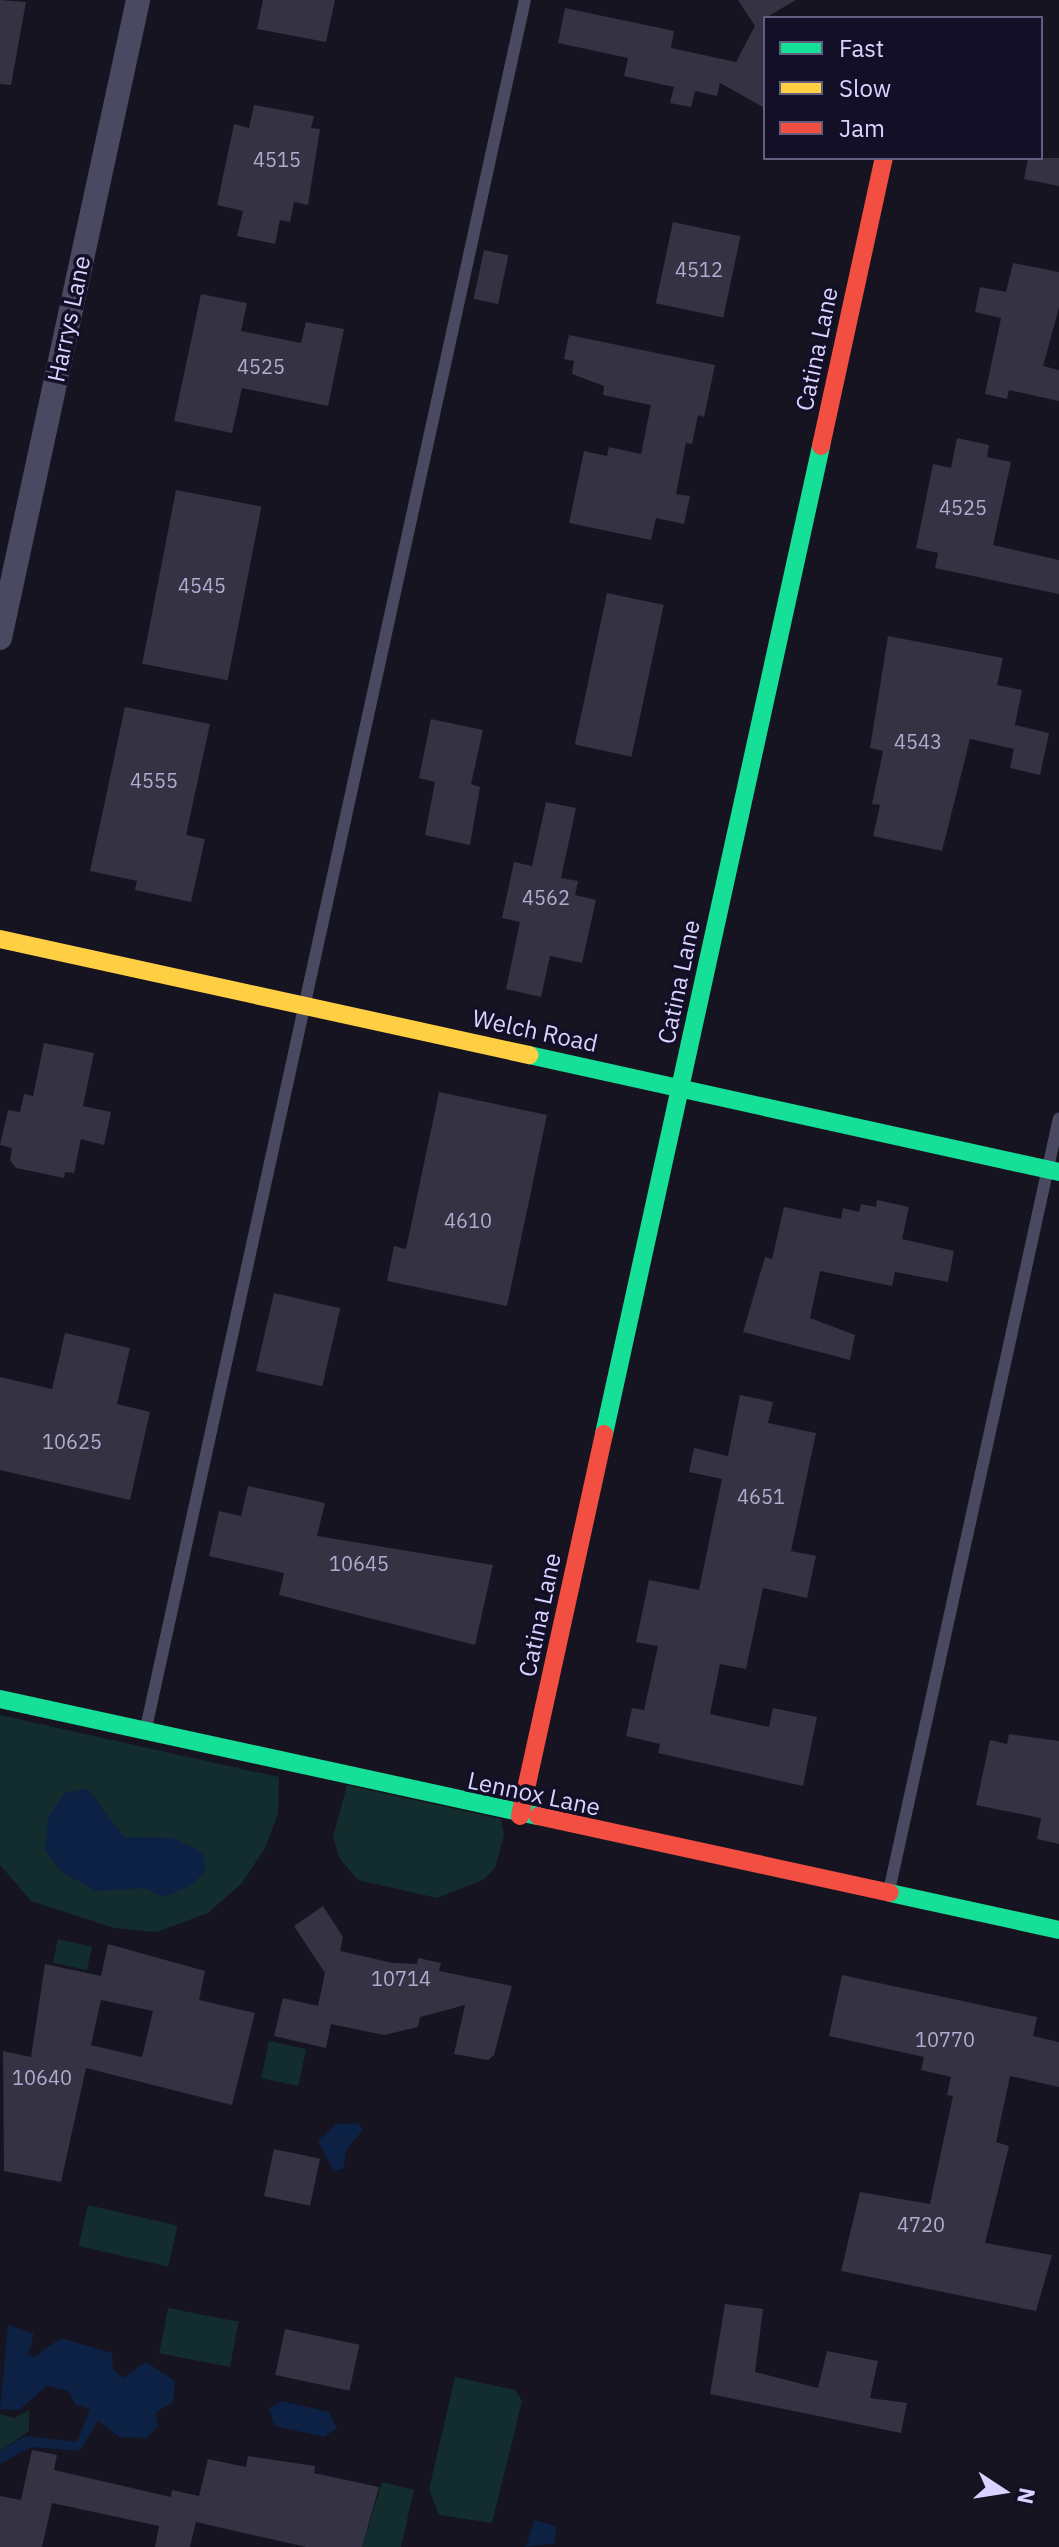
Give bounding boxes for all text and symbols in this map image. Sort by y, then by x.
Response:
legend [763,16,1043,160]
text: Fast [839,32,884,64]
text: Slow [839,72,891,104]
text: Jam [839,112,885,144]
house number: 4515 [253,147,301,171]
street label: Harrys Lane [42,253,96,385]
house number: 4512 [675,257,723,281]
street label: Catina Lane [790,284,844,414]
house number: 4525 [237,354,285,378]
house number: 4525 [939,495,987,519]
house number: 4545 [178,573,226,597]
house number: 4543 [894,729,942,753]
house number: 4555 [130,768,178,792]
house number: 4562 [522,885,570,909]
street label: Catina Lane [652,917,706,1047]
street label: Welch Road [470,1004,600,1058]
house number: 4610 [444,1208,492,1232]
house number: 10625 [42,1429,102,1453]
house number: 4651 [737,1484,785,1508]
street label: Catina Lane [513,1550,567,1680]
house number: 10645 [329,1551,389,1575]
street label: Lennox Lane [465,1766,603,1822]
house number: 10714 [371,1966,431,1990]
house number: 10770 [915,2027,975,2051]
house number: 10640 [12,2065,72,2089]
house number: 4720 [897,2212,945,2236]
north arrow [963,2451,1043,2531]
text: N [1011,2485,1043,2507]

